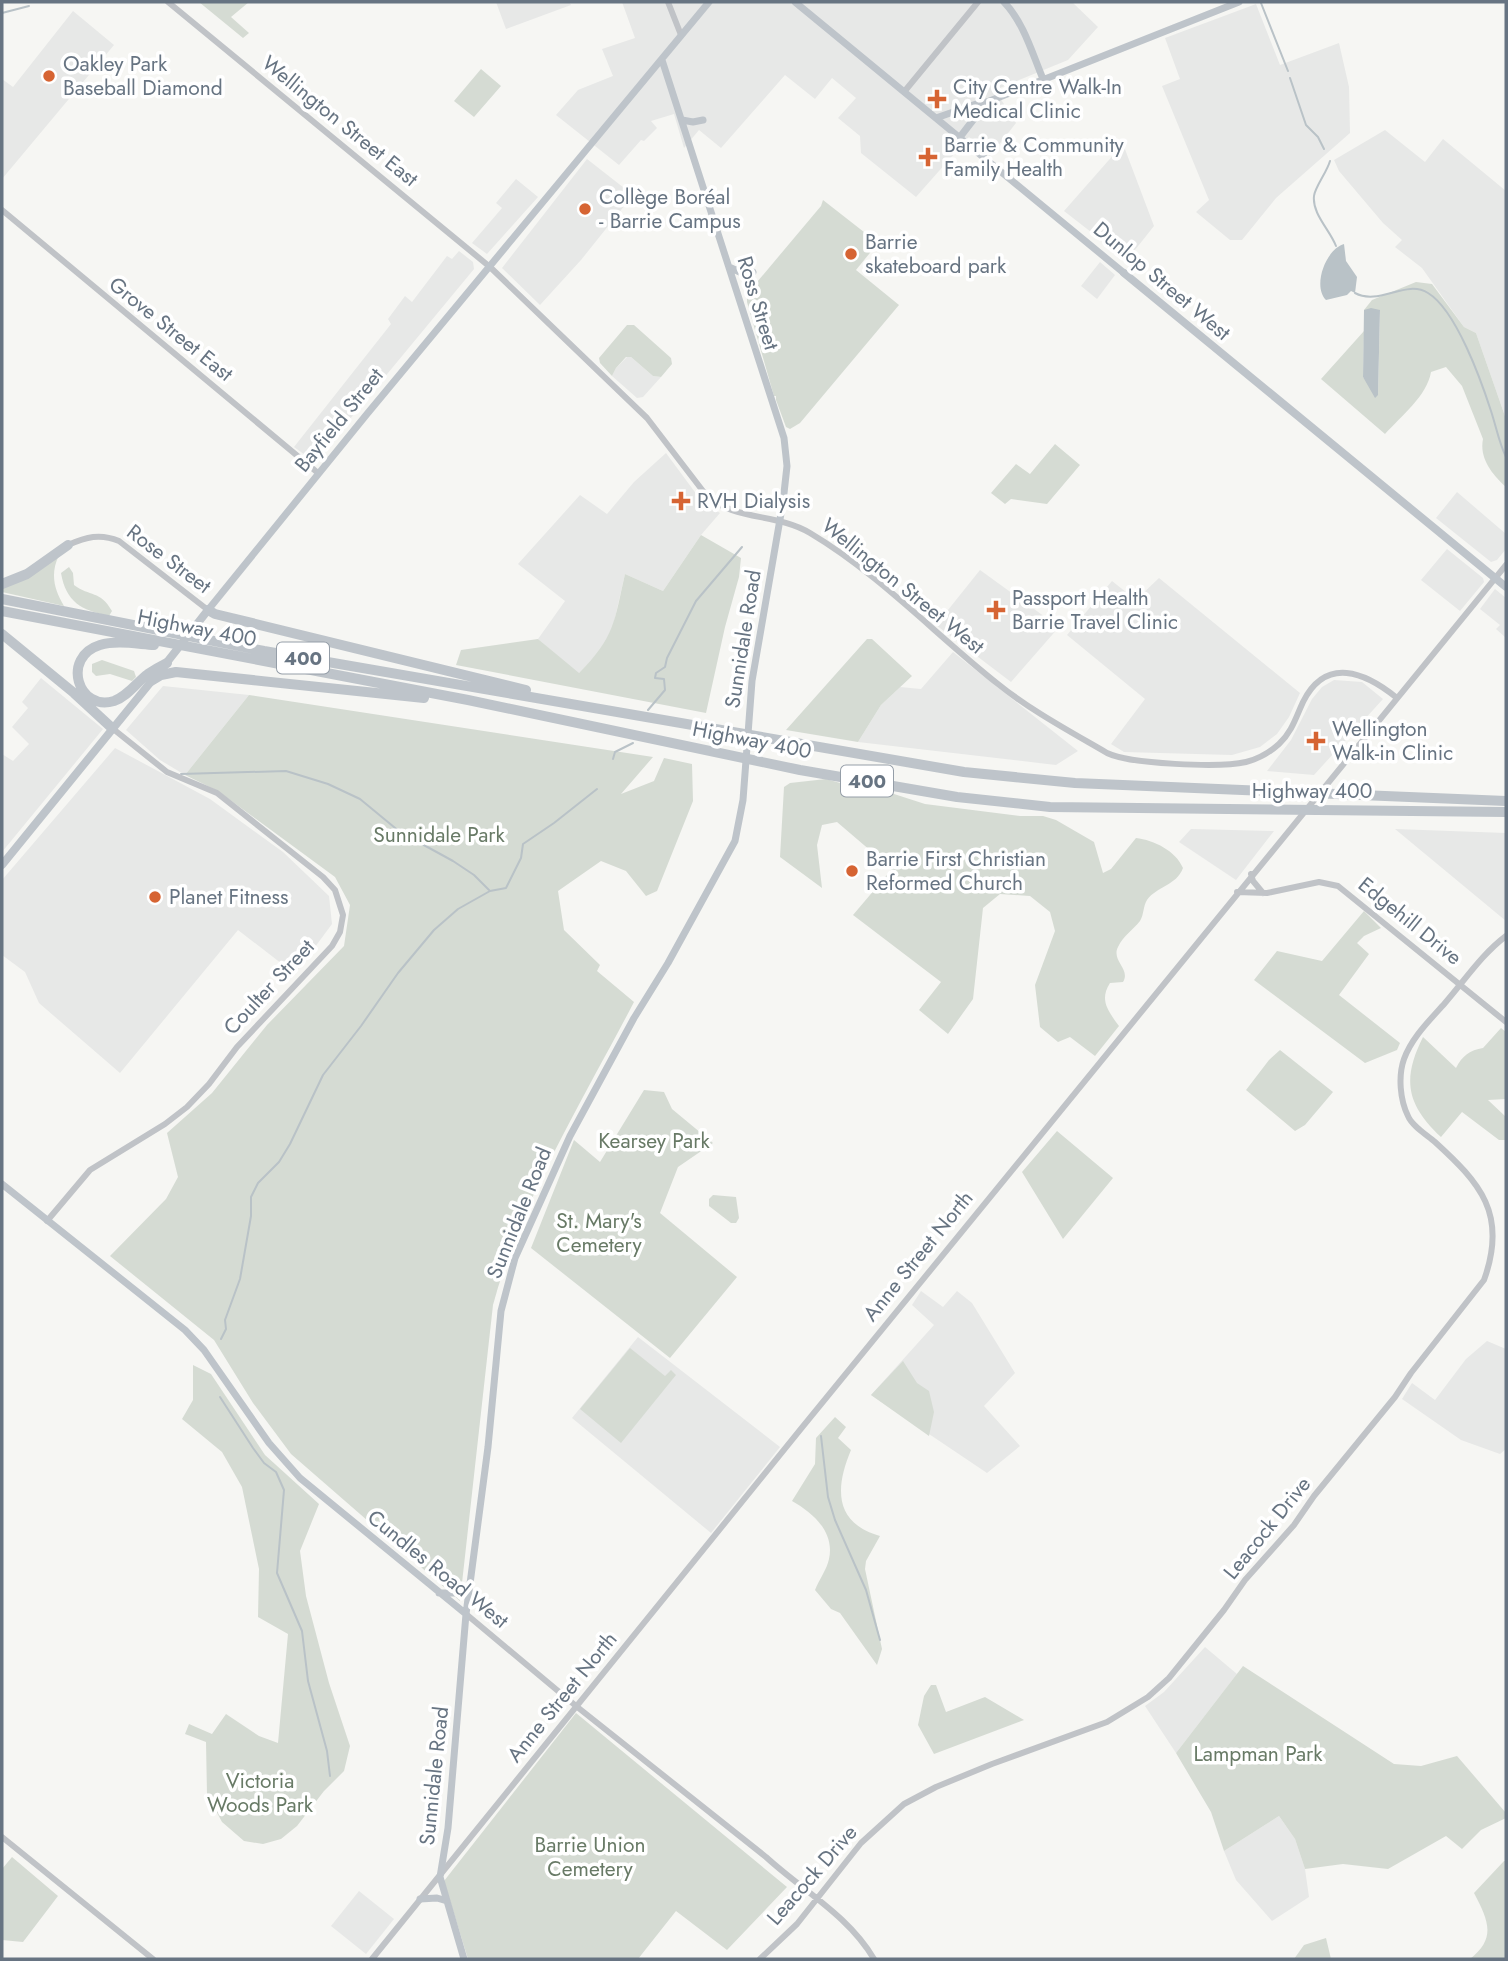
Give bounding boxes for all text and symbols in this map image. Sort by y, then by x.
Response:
street label: Wellington Street East [255,48,425,194]
place label: Oakley Park Baseball Diamond [63,49,223,103]
marker: Oakley Park Baseball Diamond [41,68,57,84]
place label: City Centre Walk-In Medical Clinic [953,72,1122,126]
marker: City Centre Walk-In Medical Clinic [927,89,947,109]
place label: Barrie & Community Family Health [944,130,1124,184]
marker: Barrie & Community Family Health [918,147,938,167]
place label: Collège Boréal - Barrie Campus [599,182,741,236]
marker: Collège Boréal - Barrie Campus [577,201,593,217]
street label: Dunlop Street West [1087,215,1237,347]
place label: Barrie skateboard park [865,227,1007,281]
marker: Barrie skateboard park [843,246,859,262]
street label: Ross Street [730,252,786,354]
street label: Grove Street East [103,270,239,388]
street label: Bayfield Street [288,361,390,479]
place label: RVH Dialysis [697,486,810,516]
marker: RVH Dialysis [671,491,691,511]
street label: Wellington Street West [815,511,991,661]
street label: Rose Street [120,517,218,601]
street label: Sunnidale Road [717,568,769,710]
place label: Passport Health Barrie Travel Clinic [1012,583,1178,637]
marker: Passport Health Barrie Travel Clinic [986,600,1006,620]
street label: Highway 400 [135,602,259,654]
road number: 400 [277,642,329,674]
street label: Highway 400 [690,714,814,766]
place label: Wellington Walk-in Clinic [1332,714,1453,768]
marker: Wellington Walk-in Clinic [1306,731,1326,751]
road number: 400 [841,766,893,796]
street label: Highway 400 [1252,776,1372,806]
park label: Sunnidale Park [373,820,505,850]
place label: Barrie First Christian Reformed Church [866,844,1046,898]
marker: Barrie First Christian Reformed Church [844,863,860,879]
street label: Edgehill Drive [1352,870,1468,972]
place label: Planet Fitness [169,882,288,912]
marker: Planet Fitness [147,889,163,905]
street label: Coulter Street [217,932,321,1042]
park label: Kearsey Park [598,1126,710,1156]
street label: Sunnidale Road [479,1143,559,1283]
street label: Anne Street North [856,1184,980,1328]
park label: St. Mary's Cemetery [556,1206,642,1260]
street label: Leacock Drive [1216,1470,1318,1586]
street label: Cundles Road West [361,1503,515,1635]
street label: Anne Street North [500,1625,624,1769]
street label: Sunnidale Road [412,1705,456,1847]
park label: Lampman Park [1193,1739,1323,1769]
park label: Victoria Woods Park [207,1766,314,1820]
street label: Leacock Drive [760,1818,864,1932]
park label: Barrie Union Cemetery [535,1830,645,1884]

